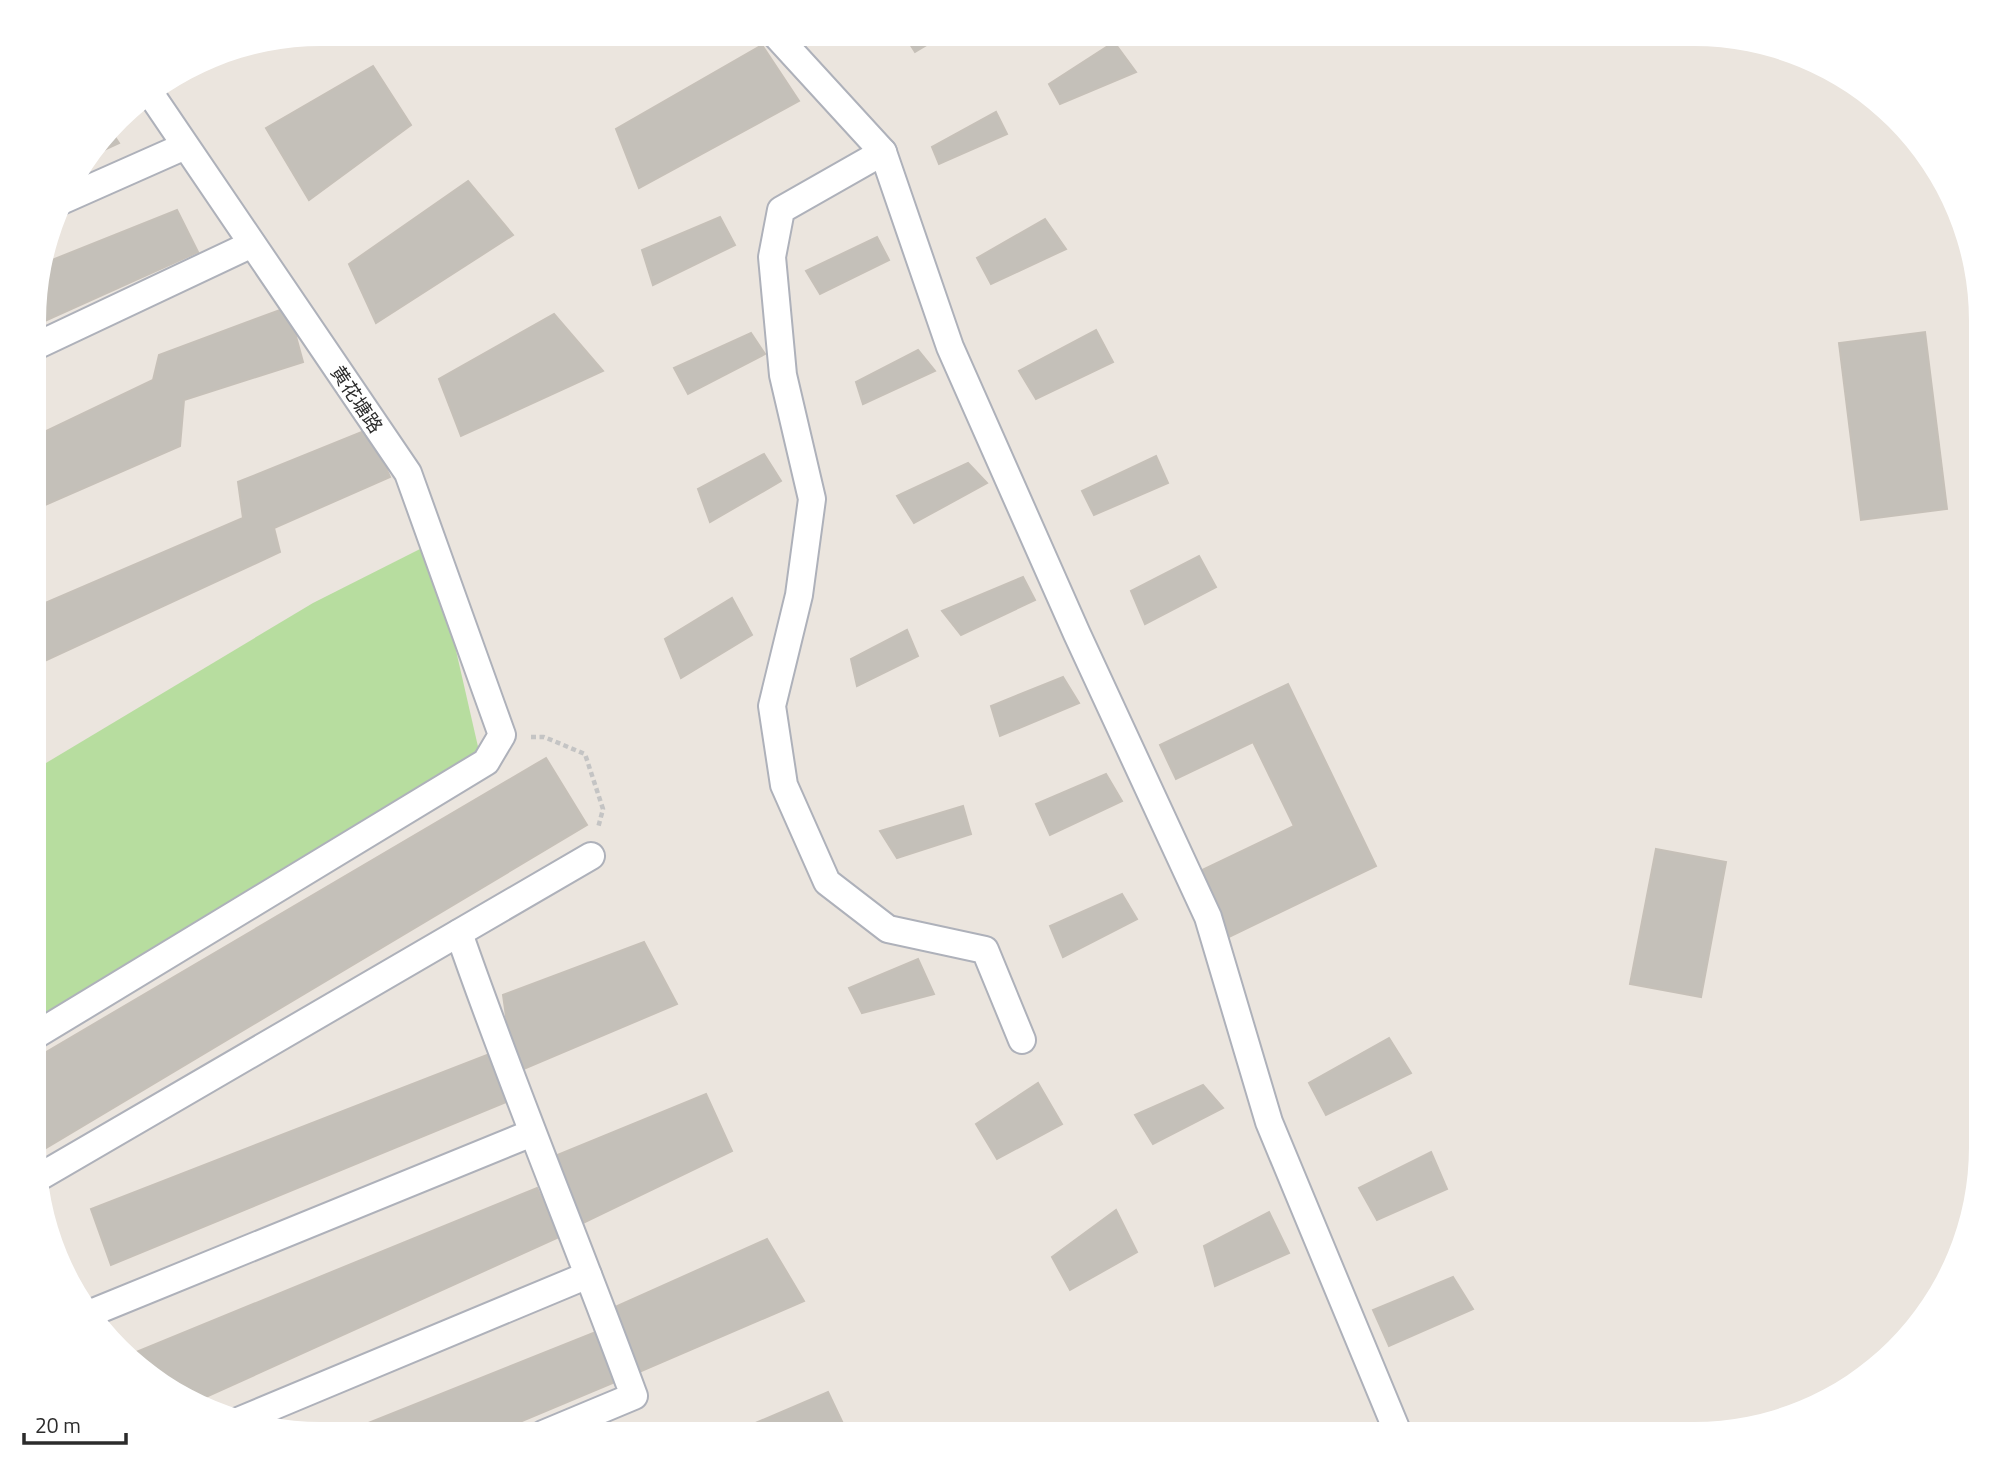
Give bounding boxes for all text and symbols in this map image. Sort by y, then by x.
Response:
street label: 黄花塘路 [324,359,391,438]
scale bar [24,1402,126,1446]
text: 20 m [35,1409,81,1441]

